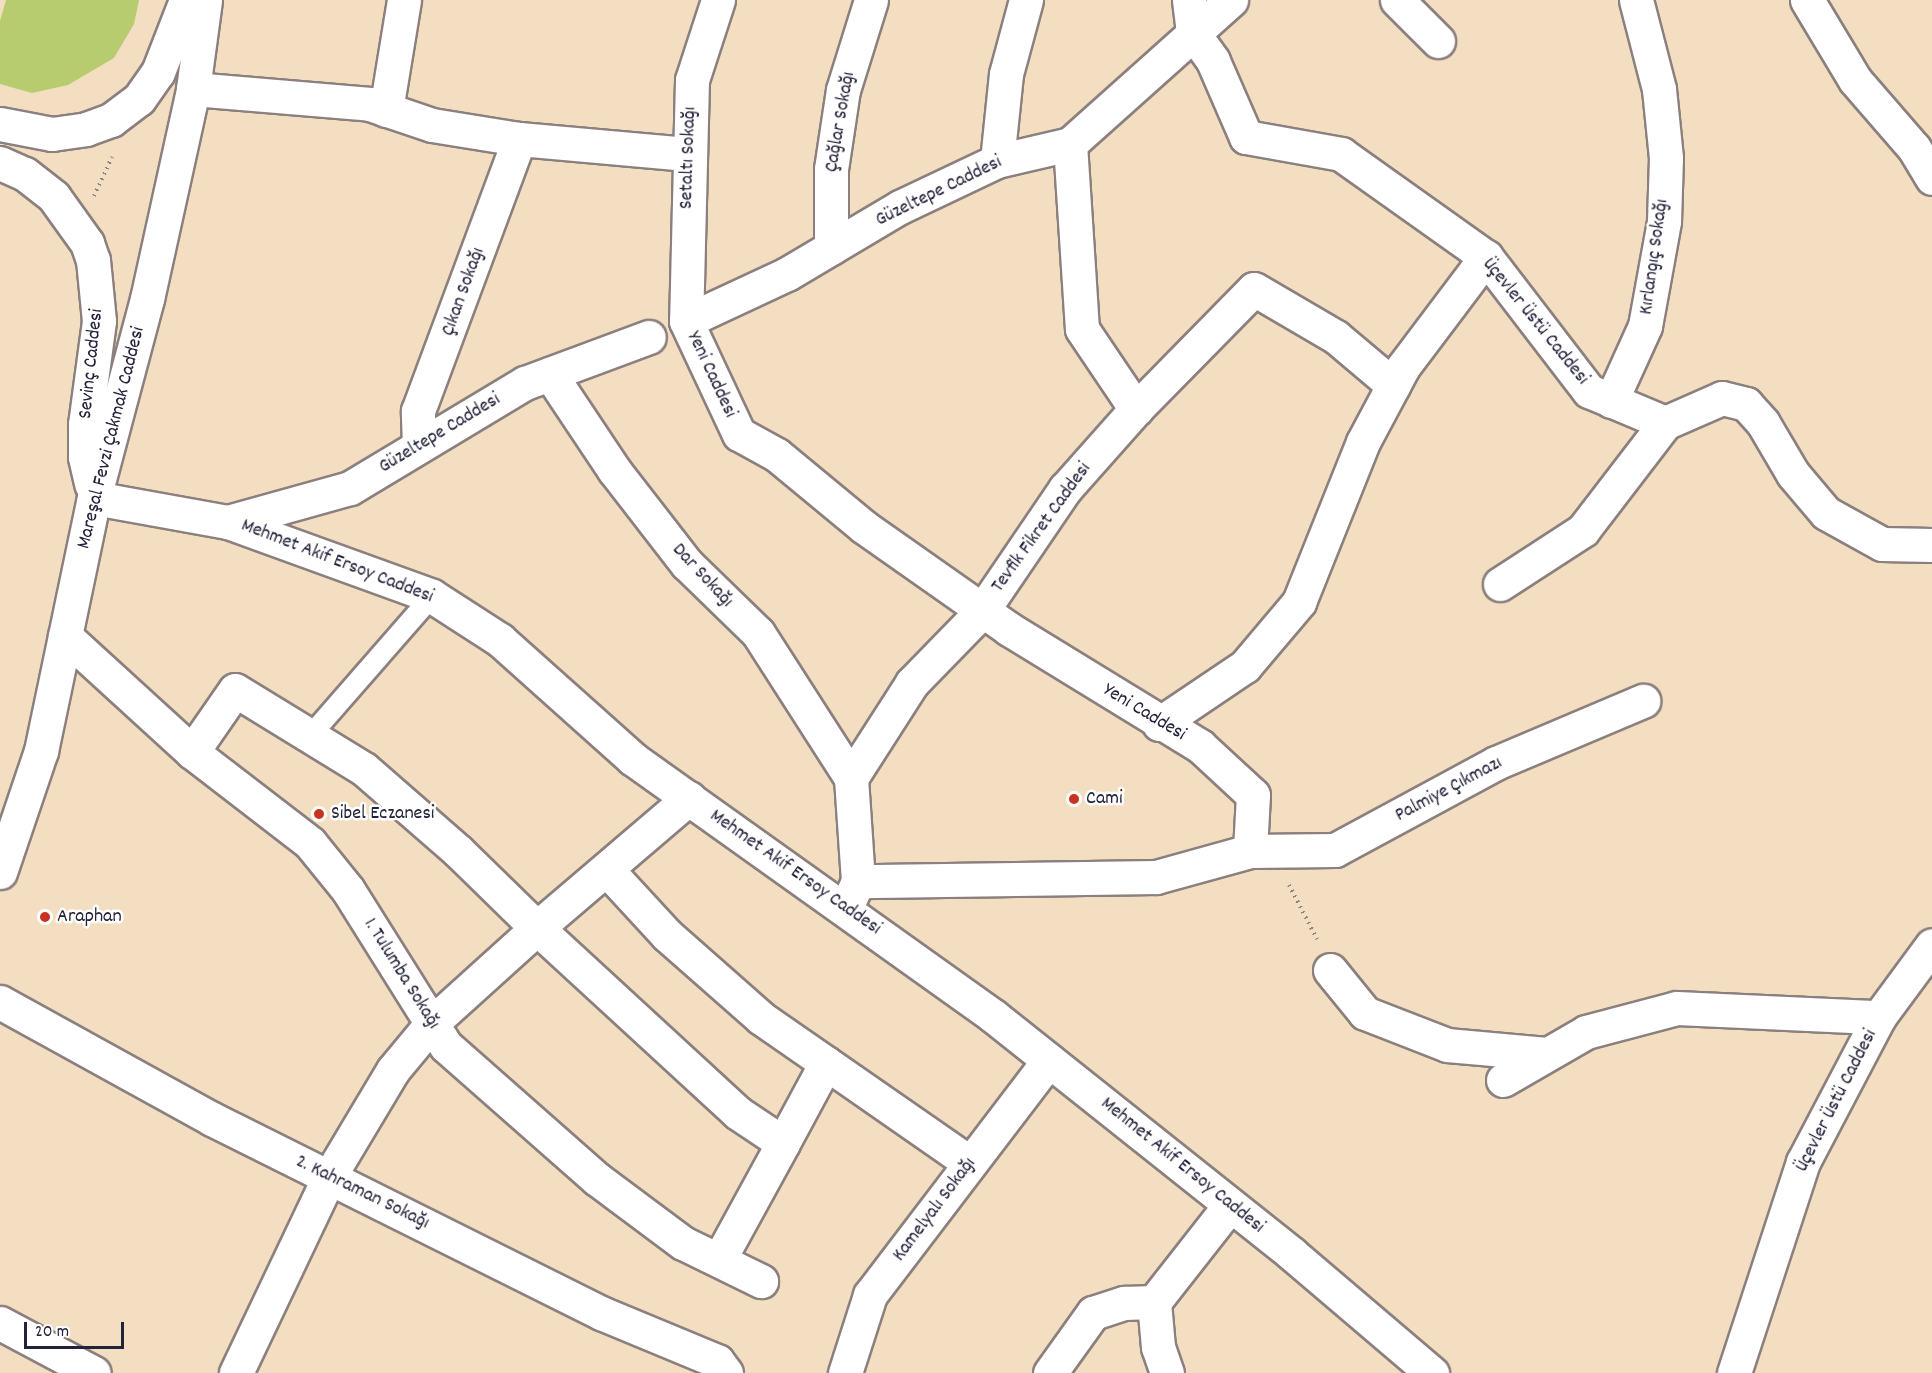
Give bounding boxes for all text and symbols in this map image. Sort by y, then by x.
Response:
street label: Çağlar Sokağı [820,70,862,174]
street label: Setaltı Sokağı [675,106,703,210]
street label: Güzeltepe Caddesi [872,151,1006,233]
street label: Kırlangıç Sokağı [1635,198,1675,316]
street label: Çıkan Sokağı [437,245,491,339]
street label: Üçevler Üstü Caddesi [1476,254,1594,390]
street label: Sevinç Caddesi [74,308,110,420]
street label: Mareşal Fevzi Çakmak Caddesi [73,324,151,552]
street label: Yeni Caddesi [681,328,741,422]
street label: Güzeltepe Caddesi [375,388,505,480]
street label: Tevfik Fikret Caddesi [987,458,1097,598]
street label: Mehmet Akif Ersoy Caddesi [237,514,437,610]
street label: Dar Sokağı [666,539,738,613]
street label: Yeni Caddesi [1098,679,1190,747]
street label: Palmiye Çıkmazı [1391,752,1507,828]
place label: Cami [1086,787,1123,811]
marker: Cami [1067,792,1081,806]
place label: Sibel Eczanesi [331,802,434,826]
street label: Mehmet Akif Ersoy Caddesi [705,805,885,941]
marker: Sibel Eczanesi [312,807,326,821]
place label: Araphan [57,905,122,929]
marker: Araphan [38,910,52,924]
street label: 1. Tulumba Sokağı [357,914,445,1034]
street label: Üçevler Üstü Caddesi [1791,1026,1883,1176]
street label: Mehmet Akif Ersoy Caddesi [1095,1092,1269,1240]
street label: 2. Kahraman Sokağı [291,1150,433,1236]
street label: Kamelyalı Sokağı [888,1153,982,1267]
scale bar [27,1310,128,1348]
text: 20 m [35,1320,69,1345]

